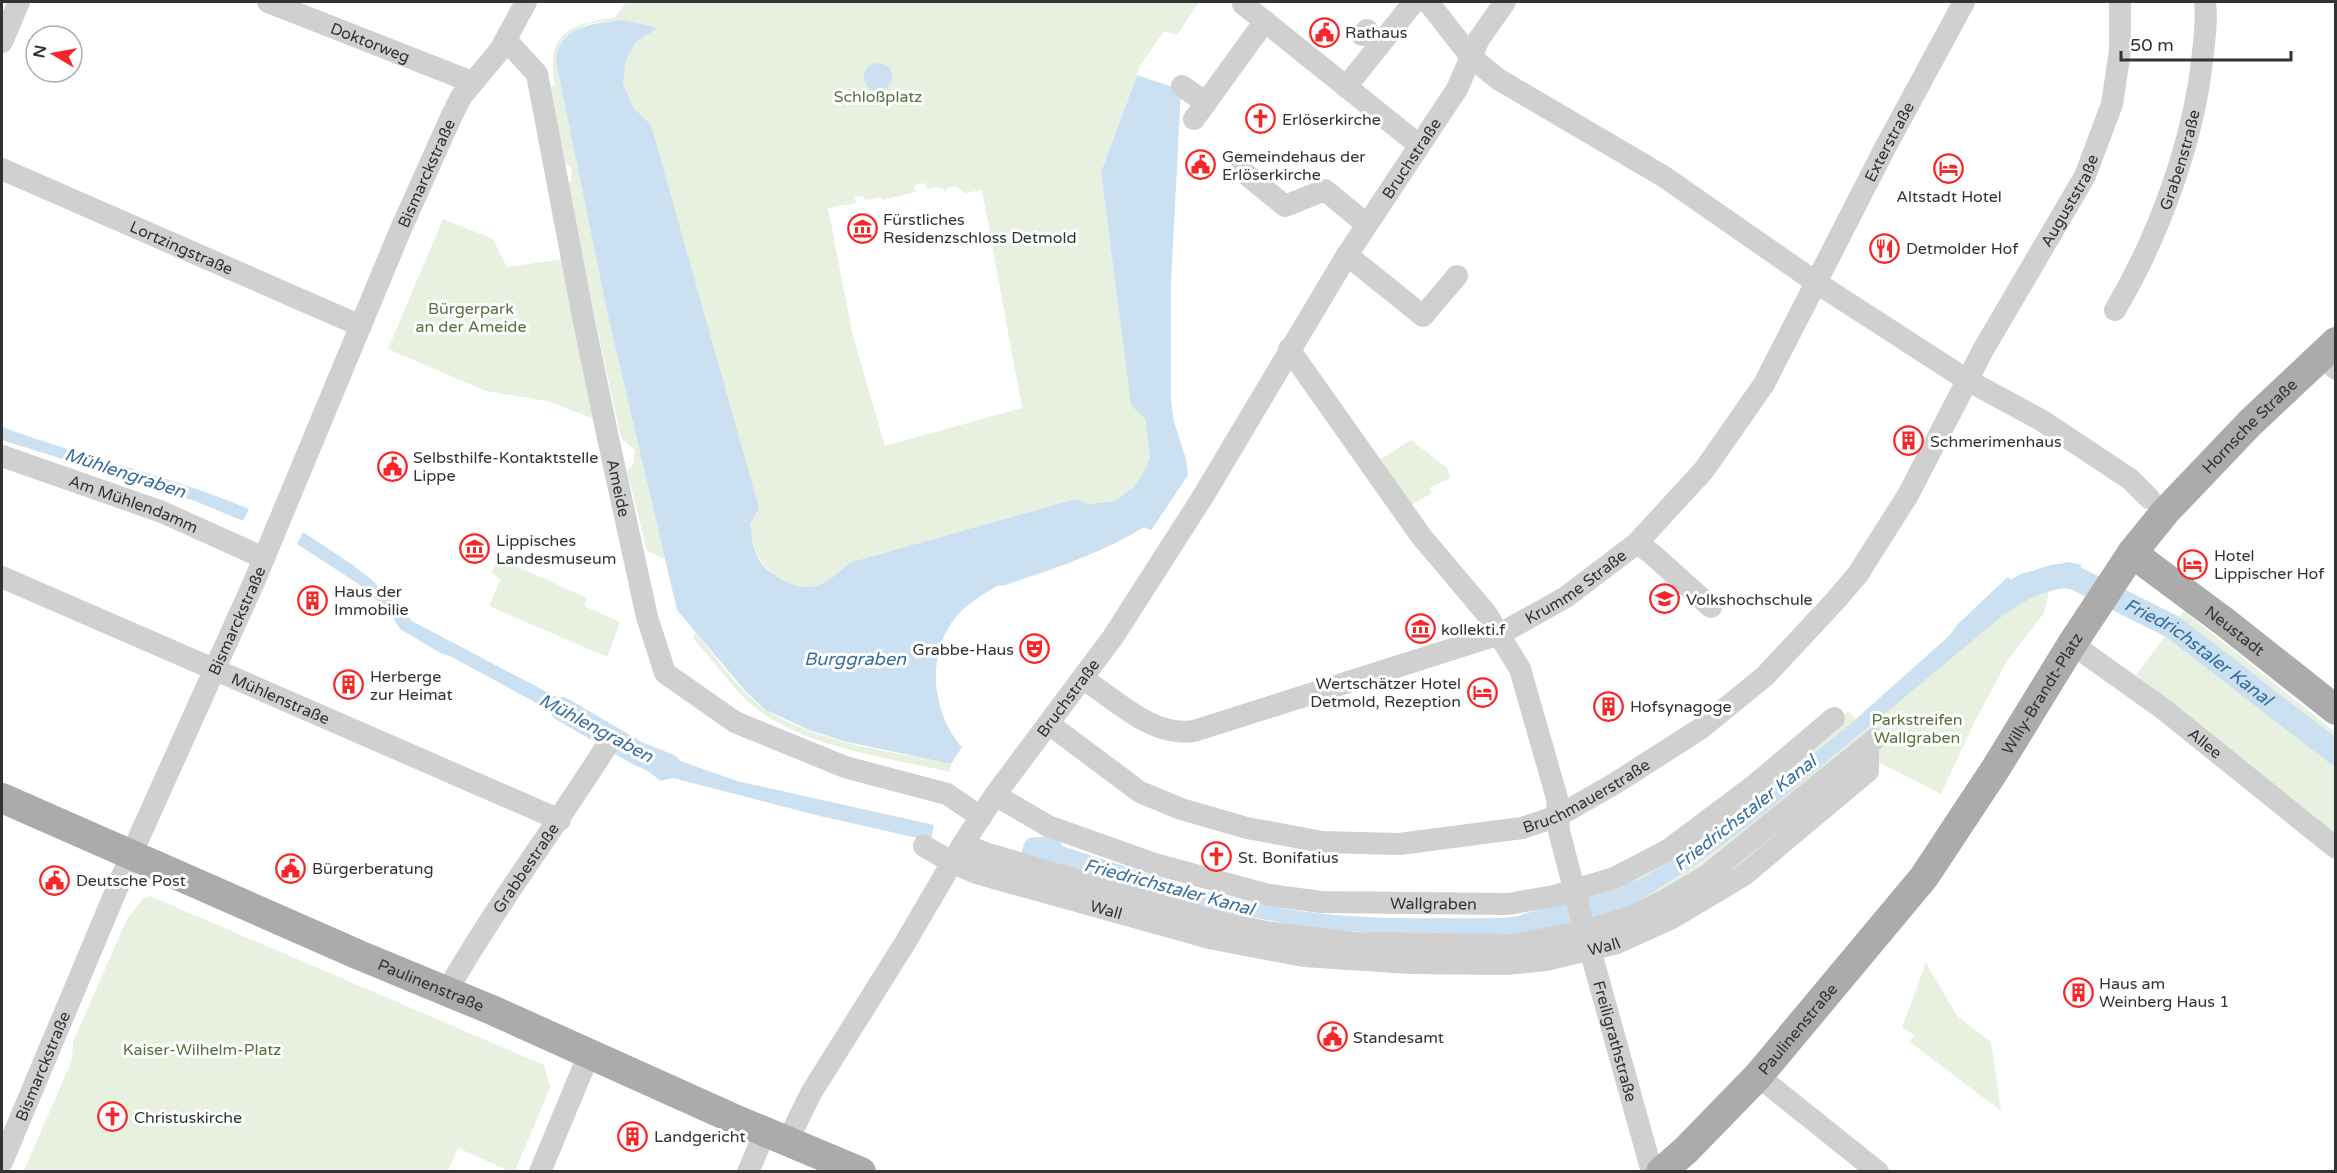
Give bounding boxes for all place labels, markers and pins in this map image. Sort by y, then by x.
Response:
public building icon: Rathaus [1308,16,1340,48]
place label: Rathaus [1345,23,1407,43]
church icon: Erlöserkirche [1245,103,1277,135]
place label: Erlöserkirche [1282,110,1381,130]
place label: Gemeindehaus der Erlöserkirche [1222,147,1366,185]
public building icon: Gemeindehaus der Erlöserkirche [1185,149,1217,181]
hotel icon: Altstadt Hotel [1933,152,1965,184]
place label: Altstadt Hotel [1896,187,2002,207]
place label: Fürstliches Residenzschloss Detmold [883,210,1077,248]
museum icon: Fürstliches Residenzschloss Detmold [846,212,878,244]
restaurant icon: Detmolder Hof [1869,232,1901,264]
place label: Detmolder Hof [1906,239,2019,259]
building icon: Schmerimenhaus [1893,425,1925,457]
place label: Schmerimenhaus [1930,432,2062,452]
place label: Selbsthilfe-Kontaktstelle Lippe [413,448,598,486]
public building icon: Selbsthilfe-Kontaktstelle Lippe [376,450,408,482]
place label: Lippisches Landesmuseum [496,531,616,569]
museum icon: Lippisches Landesmuseum [459,533,491,565]
place label: Hotel Lippischer Hof [2214,546,2325,584]
hotel icon: Hotel Lippischer Hof [2177,548,2209,580]
place label: Haus der Immobilie [334,582,409,620]
school or university icon: Volkshochschule [1649,583,1681,615]
building icon: Haus der Immobilie [297,584,329,616]
place label: Volkshochschule [1686,590,1813,610]
museum icon: kollekti.f [1404,613,1436,645]
place label: kollekti.f [1441,620,1506,640]
theatre icon: Grabbe-Haus [1019,633,1051,665]
place label: Grabbe-Haus [913,640,1014,660]
place label: Herberge zur Heimat [370,667,453,705]
building icon: Herberge zur Heimat [333,669,365,701]
place label: Wertschätzer Hotel Detmold, Rezeption [1310,674,1461,712]
hotel icon: Wertschätzer Hotel Detmold, Rezeption [1466,676,1498,708]
building icon: Hofsynagoge [1593,690,1625,722]
place label: Hofsynagoge [1630,697,1732,717]
church icon: St. Bonifatius [1201,841,1233,873]
place label: St. Bonifatius [1238,848,1339,868]
public building icon: Bürgerberatung [275,852,307,884]
place label: Bürgerberatung [312,859,434,879]
public building icon: Deutsche Post [39,864,71,896]
place label: Deutsche Post [76,871,186,891]
place label: Haus am Weinberg Haus 1 [2099,974,2229,1012]
building icon: Haus am Weinberg Haus 1 [2062,976,2094,1008]
public building icon: Standesamt [1316,1021,1348,1053]
place label: Standesamt [1353,1028,1444,1048]
church icon: Christuskirche [97,1101,129,1133]
place label: Christuskirche [134,1108,242,1128]
building icon: Landgericht [617,1120,649,1152]
place label: Landgericht [654,1127,746,1147]

